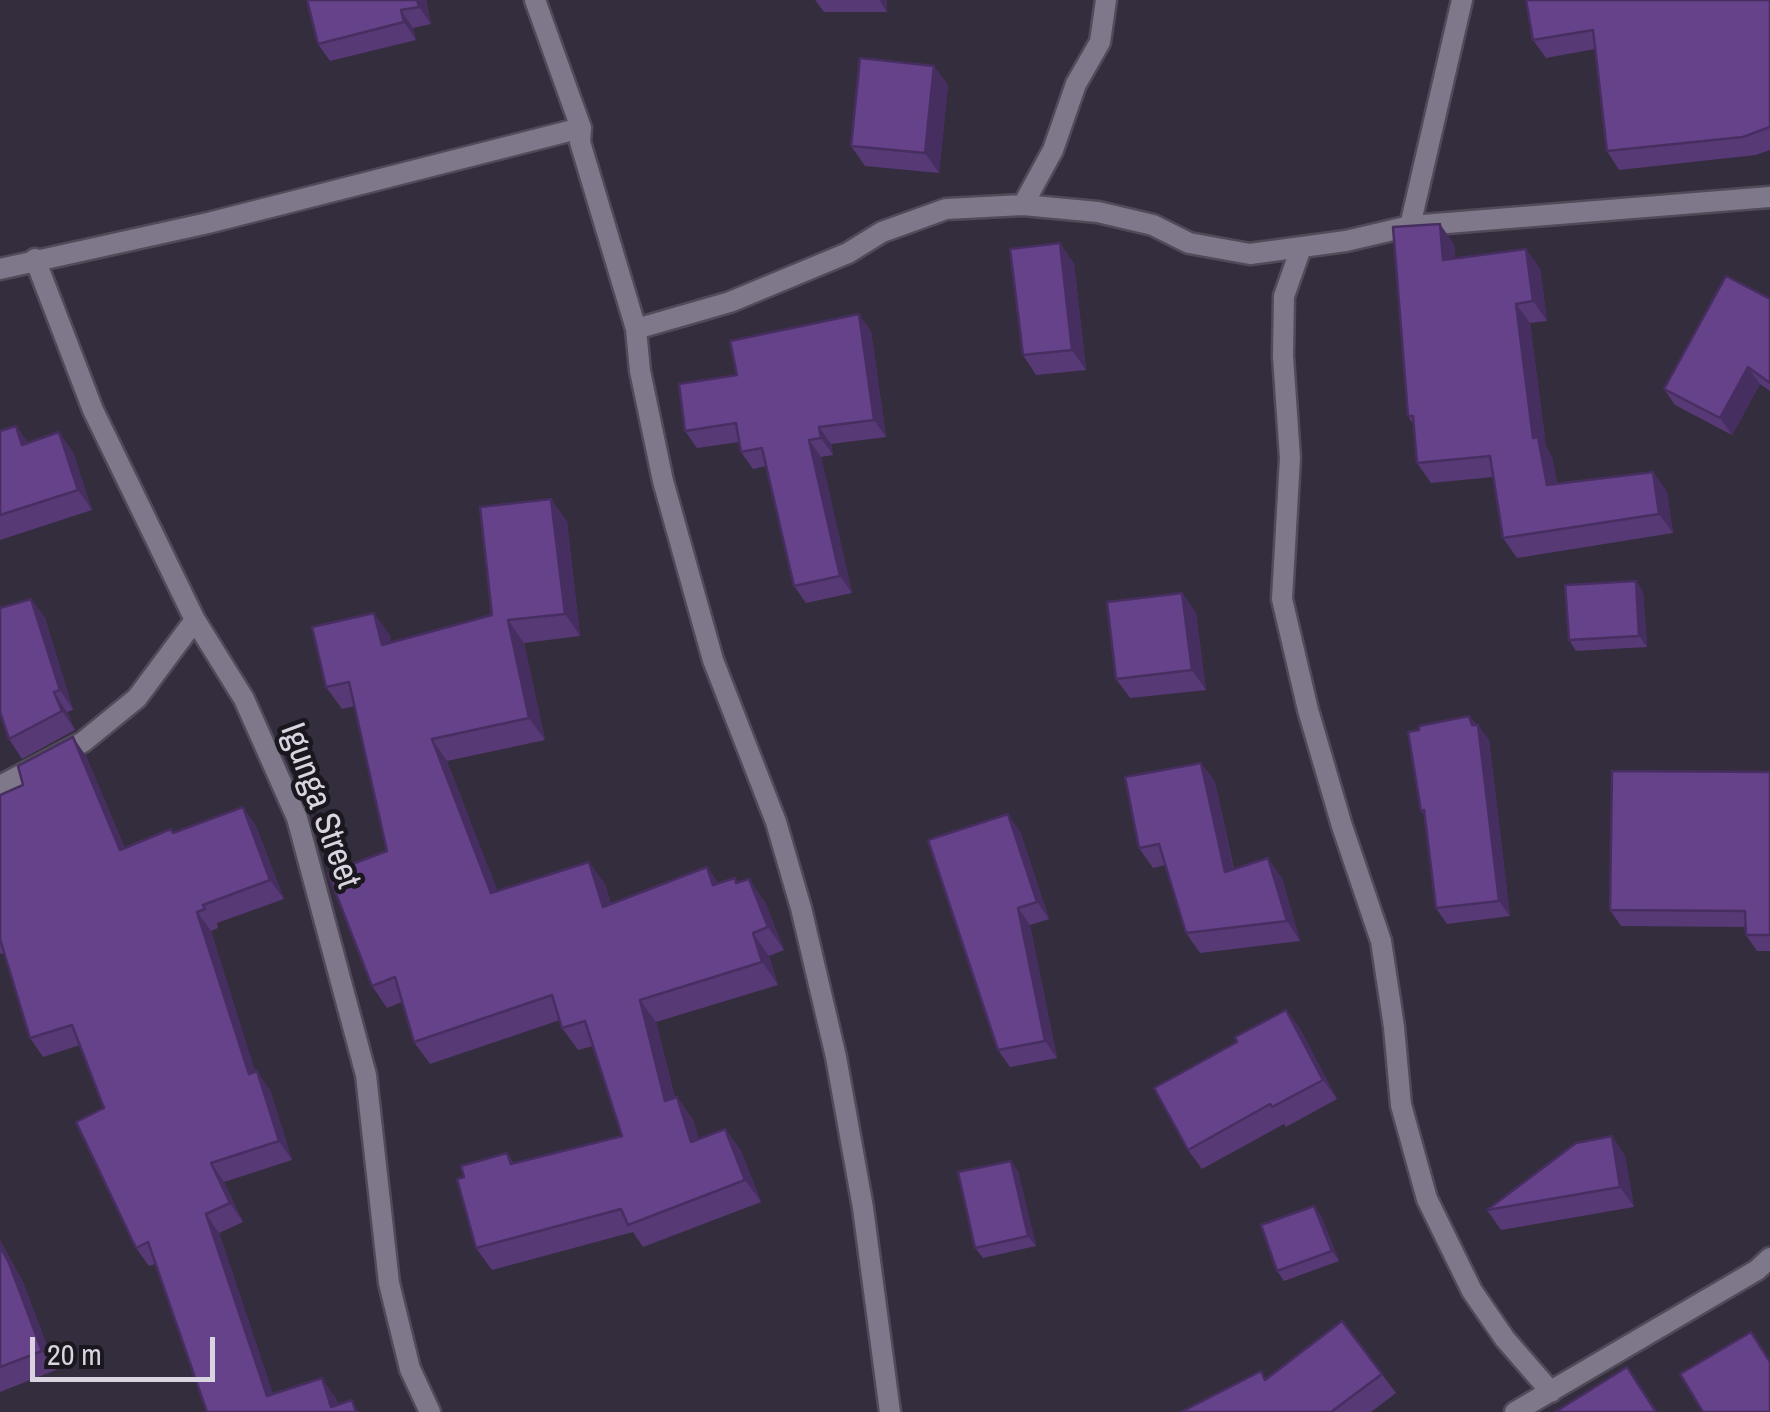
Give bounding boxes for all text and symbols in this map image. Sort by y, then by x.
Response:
street label: Igunga Street [270,718,368,894]
scale bar [35,1317,220,1379]
text: 20 m [47,1334,102,1374]

